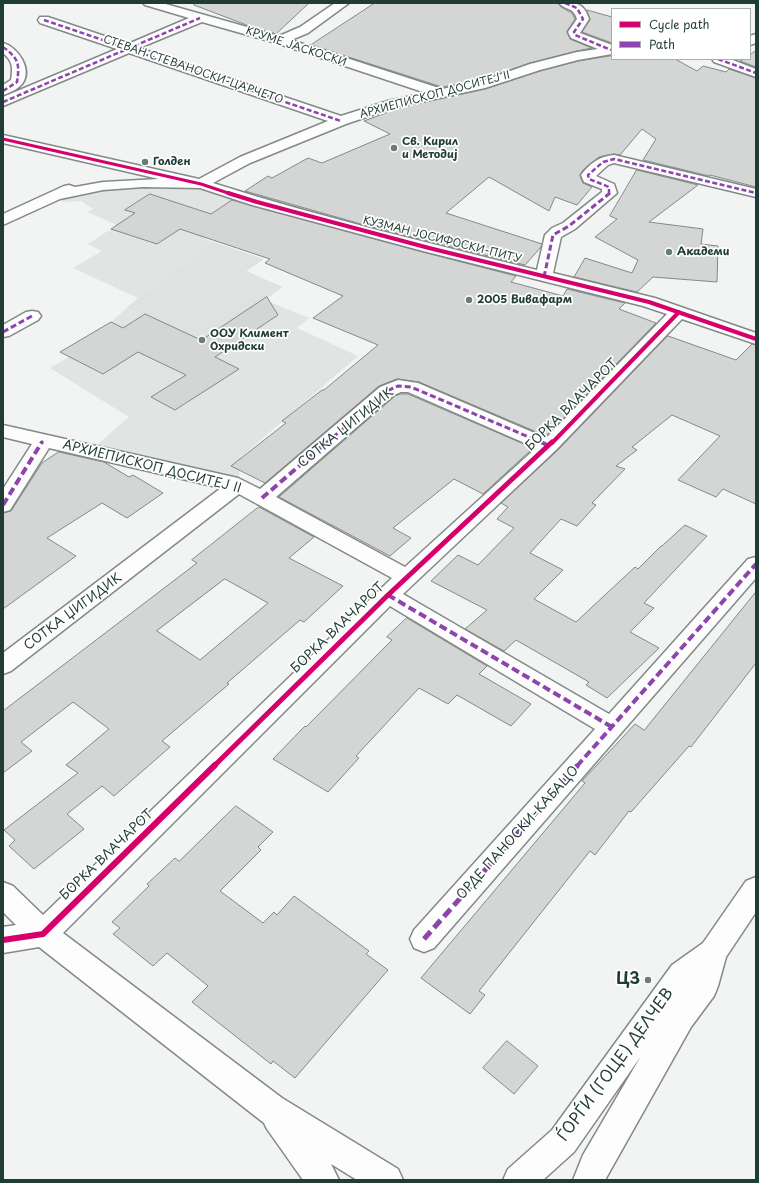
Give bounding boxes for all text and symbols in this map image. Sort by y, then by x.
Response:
legend [611,8,751,60]
text: Cycle path [649,15,710,33]
street label: КРУМЕ ЈАСКОСКИ [244,24,348,70]
street label: СТЕВАН СТЕВАНОСКИ-ЦАРЧЕТО [101,33,285,107]
text: Path [649,35,675,53]
street label: АРХИЕПИСКОП ДОСИТЕЈ II [358,69,512,121]
place label: Св. Кирил и Методиј [402,135,458,161]
marker: Св. Кирил и Методиј [389,143,399,153]
place label: Голден [153,155,191,169]
marker: Голден [140,157,150,167]
street label: КУЗМАН ЈОСИФОСКИ-ПИТУ [361,214,523,266]
place label: Академи [677,245,729,259]
marker: Академи [664,247,674,257]
place label: 2005 Вивафарм [477,293,572,307]
marker: 2005 Вивафарм [464,295,474,305]
place label: ООУ Климент Охридски [210,327,289,353]
marker: ООУ Климент Охридски [197,335,207,345]
street label: БОРКА ВЛАЧАРОТ [523,356,621,454]
street label: СОТКА ЏИГИДИК [295,385,397,471]
street label: АРХИЕПИСКОП ДОСИТЕЈ II [61,437,243,497]
street label: СОТКА ЏИГИДИК [21,570,125,654]
street label: БОРКА ВЛАЧАРОТ [288,579,388,677]
street label: ОРДЕ ПАНОСКИ-КАБАЦО [454,763,582,903]
street label: БОРКА ВЛАЧАРОТ [57,806,157,904]
place label: Ц3 [616,970,640,990]
marker: Ц3 [643,975,653,985]
street label: ЃОРЃИ (ГОЦЕ) ДЕЛЧЕВ [554,985,678,1145]

